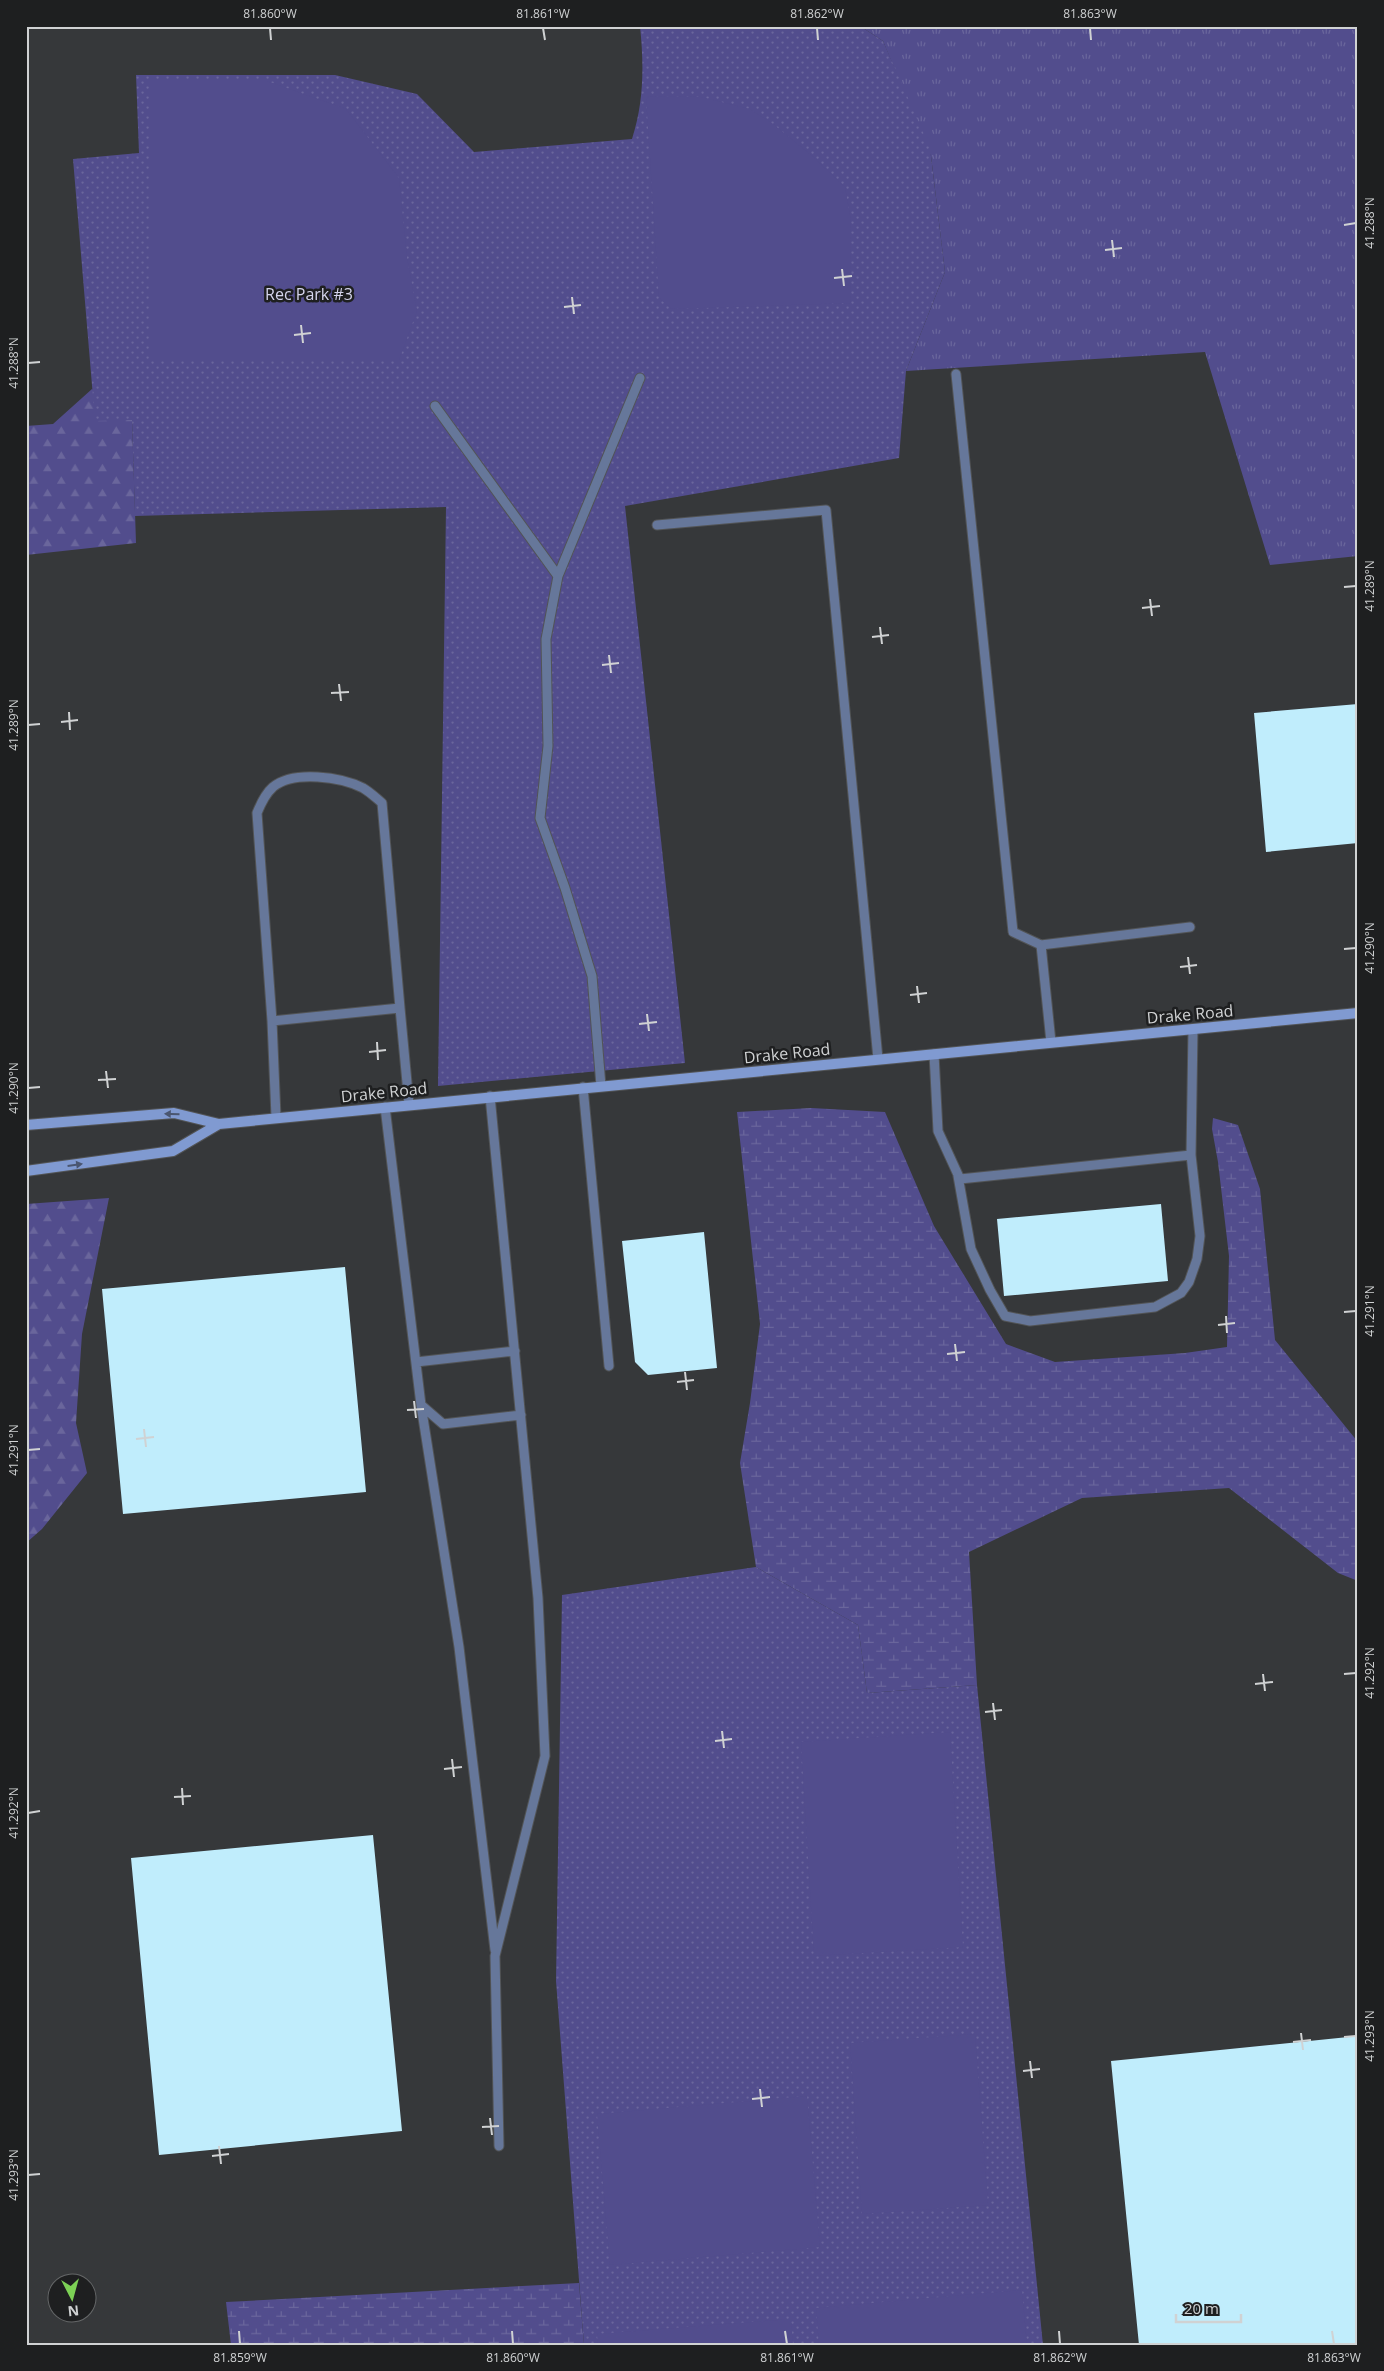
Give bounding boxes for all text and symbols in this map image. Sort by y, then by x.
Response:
text: 81.860°W [243,5,297,22]
text: 81.861°W [516,5,570,22]
text: 81.862°W [790,5,844,22]
text: 81.863°W [1063,5,1117,22]
text: 41.288°N [1361,197,1378,249]
park label: Rec Park #3 [265,283,353,305]
text: 41.288°N [5,337,22,389]
text: 41.289°N [1361,560,1378,612]
text: 41.289°N [5,699,22,751]
text: 41.290°N [1361,922,1378,974]
street label: Drake Road [1146,999,1234,1029]
street label: Drake Road [743,1038,831,1068]
text: 41.290°N [5,1062,22,1114]
street label: Drake Road [340,1077,428,1107]
one-way arrow [163,1110,179,1118]
one-way arrow [67,1160,83,1168]
text: 41.291°N [1361,1285,1378,1337]
text: 41.291°N [5,1424,22,1476]
text: 41.292°N [1361,1647,1378,1699]
text: 41.292°N [5,1787,22,1839]
text: 41.293°N [1361,2010,1378,2062]
text: 41.293°N [5,2149,22,2201]
north arrow [48,2274,98,2324]
scale bar [1176,2291,1242,2323]
text: 20 m [1184,2298,1219,2318]
text: N [67,2301,80,2321]
text: 81.859°W [213,2349,267,2366]
text: 81.860°W [486,2349,540,2366]
text: 81.861°W [760,2349,814,2366]
text: 81.862°W [1033,2349,1087,2366]
text: 81.863°W [1307,2349,1361,2366]

